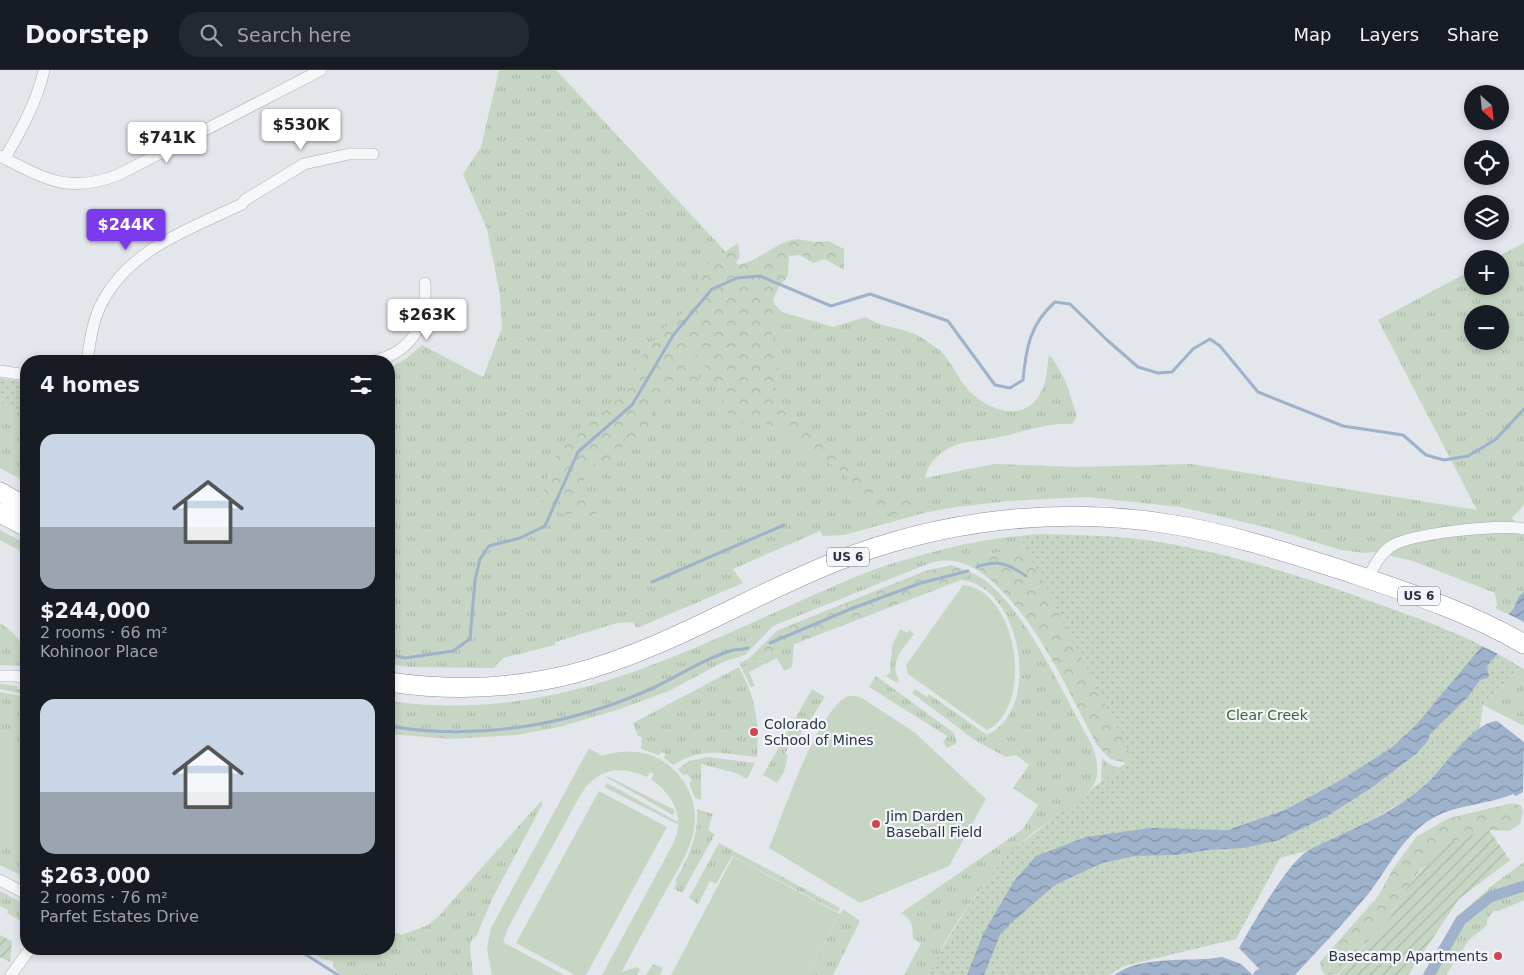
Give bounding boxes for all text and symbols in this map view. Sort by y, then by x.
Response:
search box [179,12,529,57]
text: Doorstep [25,21,149,49]
icon: search [197,21,225,49]
text: Search here [237,24,351,46]
text: Map [1293,24,1331,45]
text: Layers [1359,24,1419,45]
text: Share [1447,24,1499,45]
north arrow [1464,85,1509,130]
map controls [1464,85,1509,350]
pin: $530K [266,108,336,151]
text: $530K [273,115,329,134]
pin: $741K [132,122,202,164]
text: $741K [139,128,195,147]
button: locate [1464,140,1509,185]
button: layers [1464,195,1509,240]
pin: $244K [91,208,161,251]
text: $244K [98,215,154,234]
button: + [1464,250,1509,295]
pin: $263K [392,298,462,341]
text: $263K [399,305,455,324]
button: − [1464,305,1509,350]
icon: filters [347,371,375,399]
text: 4 homes [40,373,140,397]
icon: home [163,467,253,557]
road number: US 6 [827,548,869,567]
road number: US 6 [1398,586,1440,606]
text: $244,000 [40,599,150,623]
text: 2 rooms · 66 m² [40,623,168,642]
text: Kohinoor Place [40,642,158,661]
park label: Clear Creek [1226,707,1309,723]
place label: Colorado School of Mines [764,716,874,748]
marker: Colorado School of Mines [748,726,760,738]
icon: home [163,732,253,822]
place label: Jim Darden Baseball Field [885,808,982,840]
marker: Jim Darden Baseball Field [870,818,882,830]
text: $263,000 [40,864,150,888]
text: 2 rooms · 76 m² [40,888,168,907]
text: Parfet Estates Drive [40,907,199,926]
place label: Basecamp Apartments [1328,948,1488,964]
marker: Basecamp Apartments [1492,950,1504,962]

